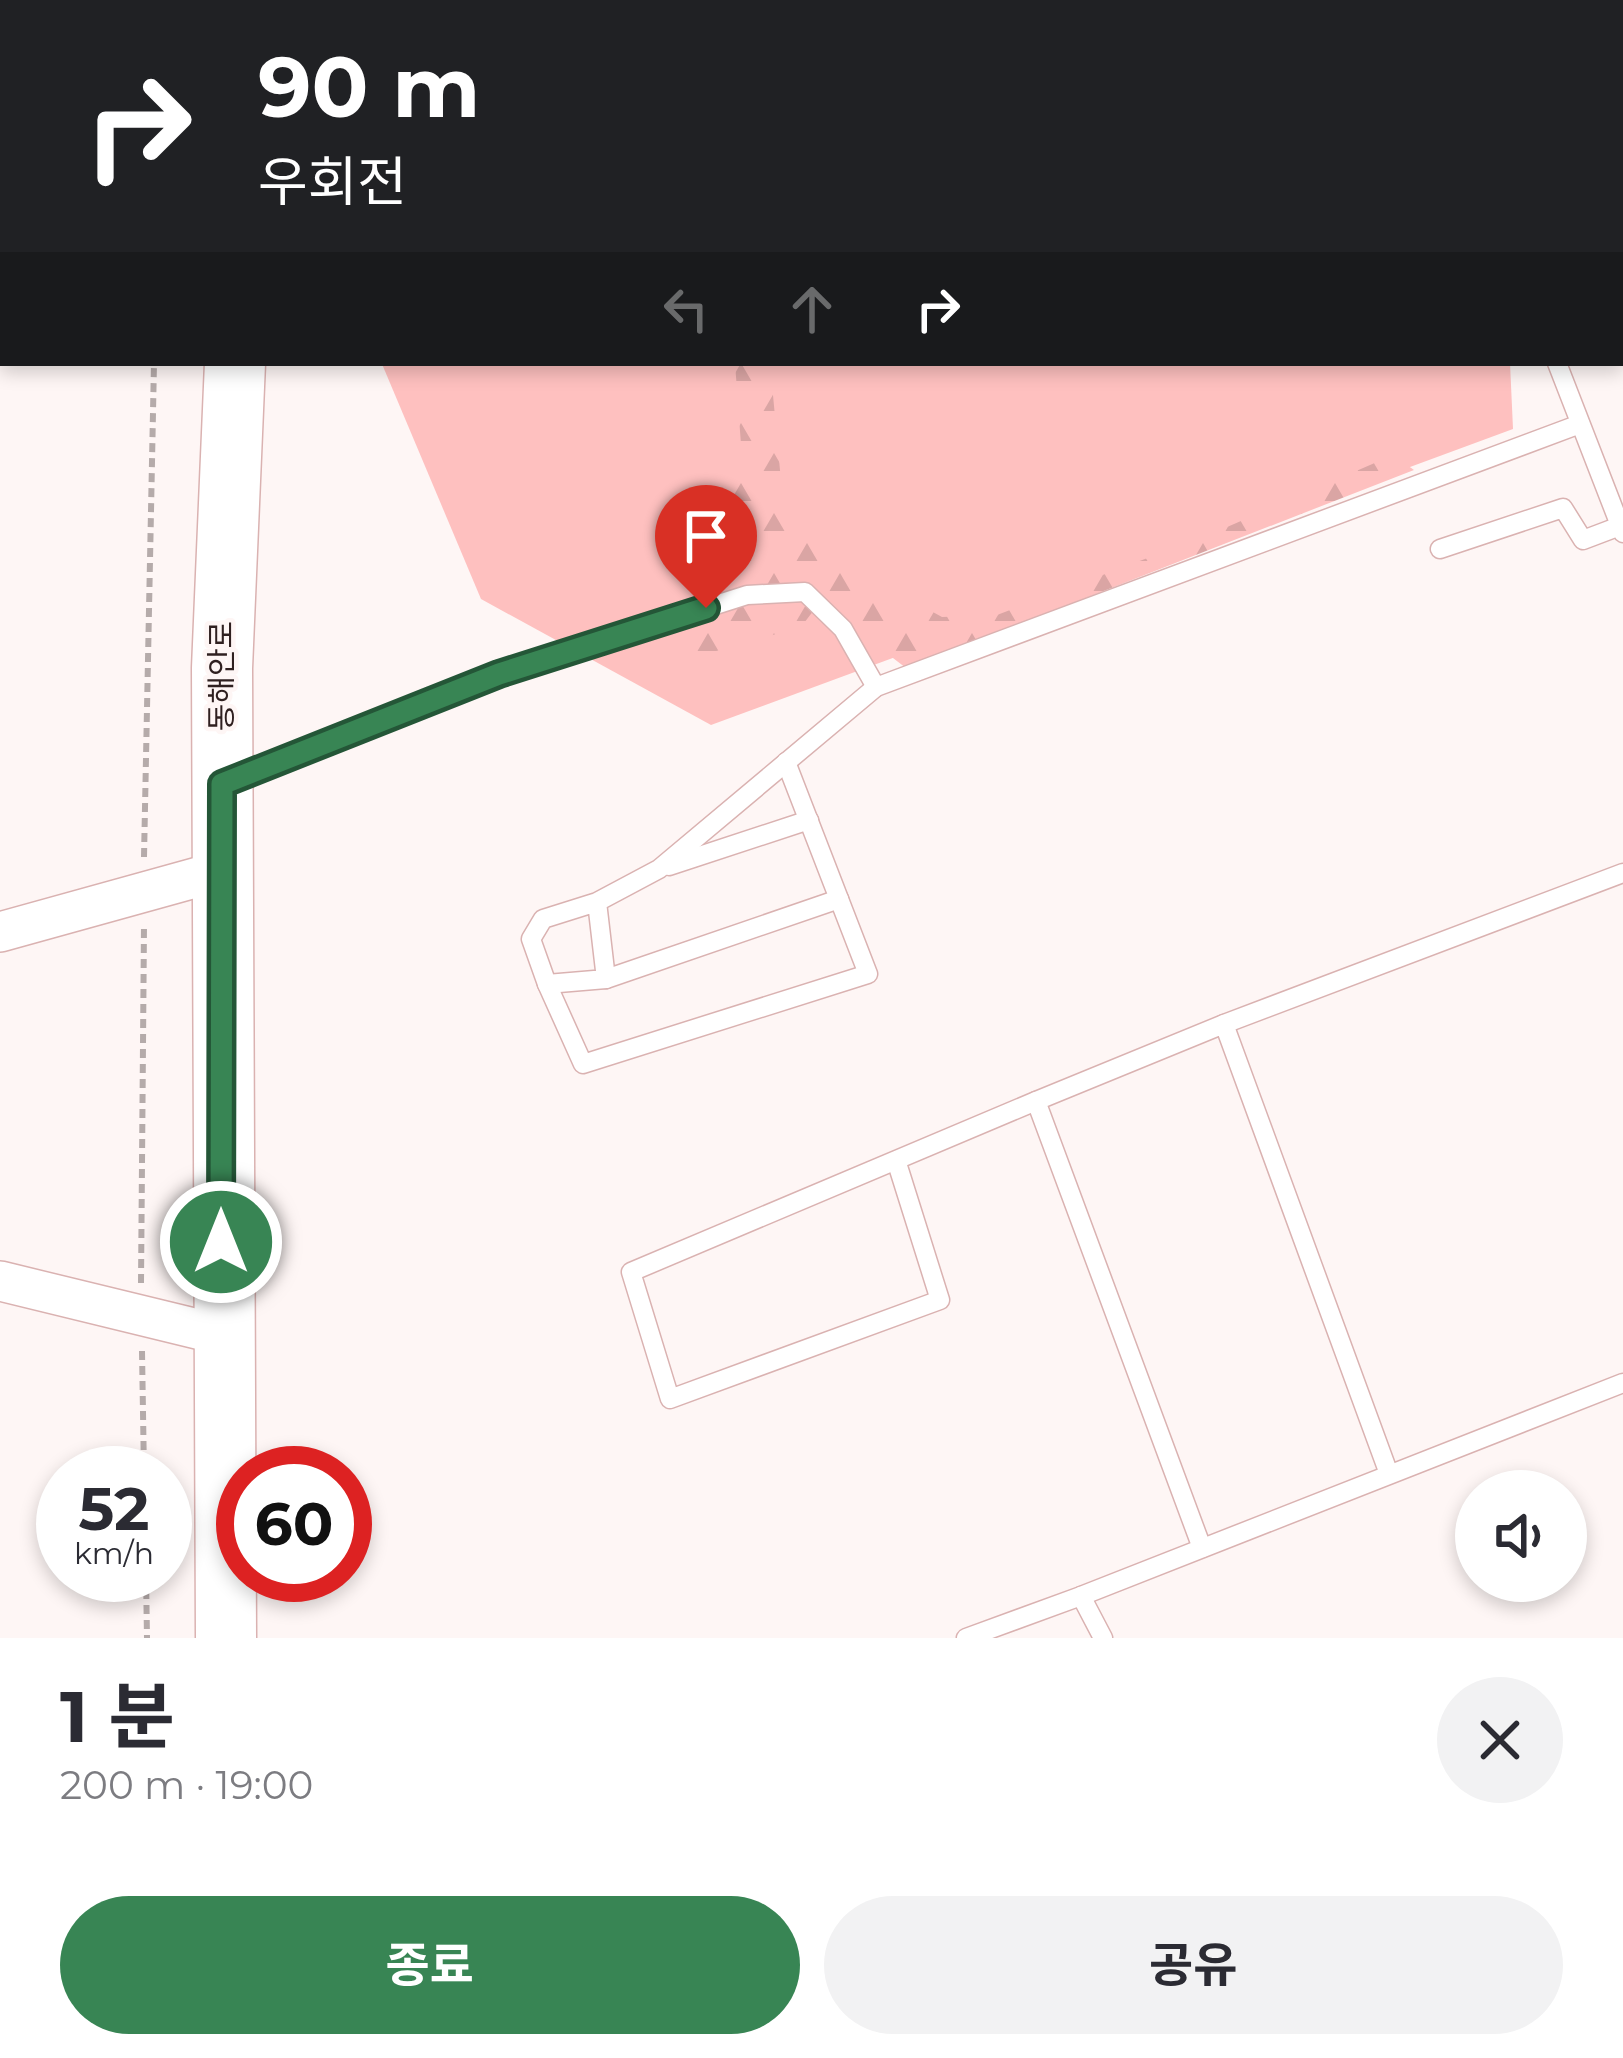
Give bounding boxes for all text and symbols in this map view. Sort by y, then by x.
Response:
text: 90 m [258,36,480,138]
icon: right [60,48,216,204]
text: 우회전 [258,149,407,215]
icon: left [653,276,719,342]
icon: ahead [779,276,845,342]
icon: right [905,276,971,342]
pin [655,485,757,608]
icon: arrive [673,503,739,569]
street label: 동해안로 [203,621,240,731]
position arrow [158,1179,284,1305]
speed limit sign: 60 [216,1446,372,1602]
map controls [1455,1470,1587,1602]
button: sound [1455,1470,1587,1602]
text: 52 [79,1472,149,1545]
text: km/h [74,1535,154,1572]
text: 1 분 [60,1672,175,1760]
button: close [1437,1677,1563,1803]
text: 200 m · 19:00 [60,1761,313,1809]
button: 종료 [60,1896,800,2034]
button: 공유 [824,1896,1563,2034]

